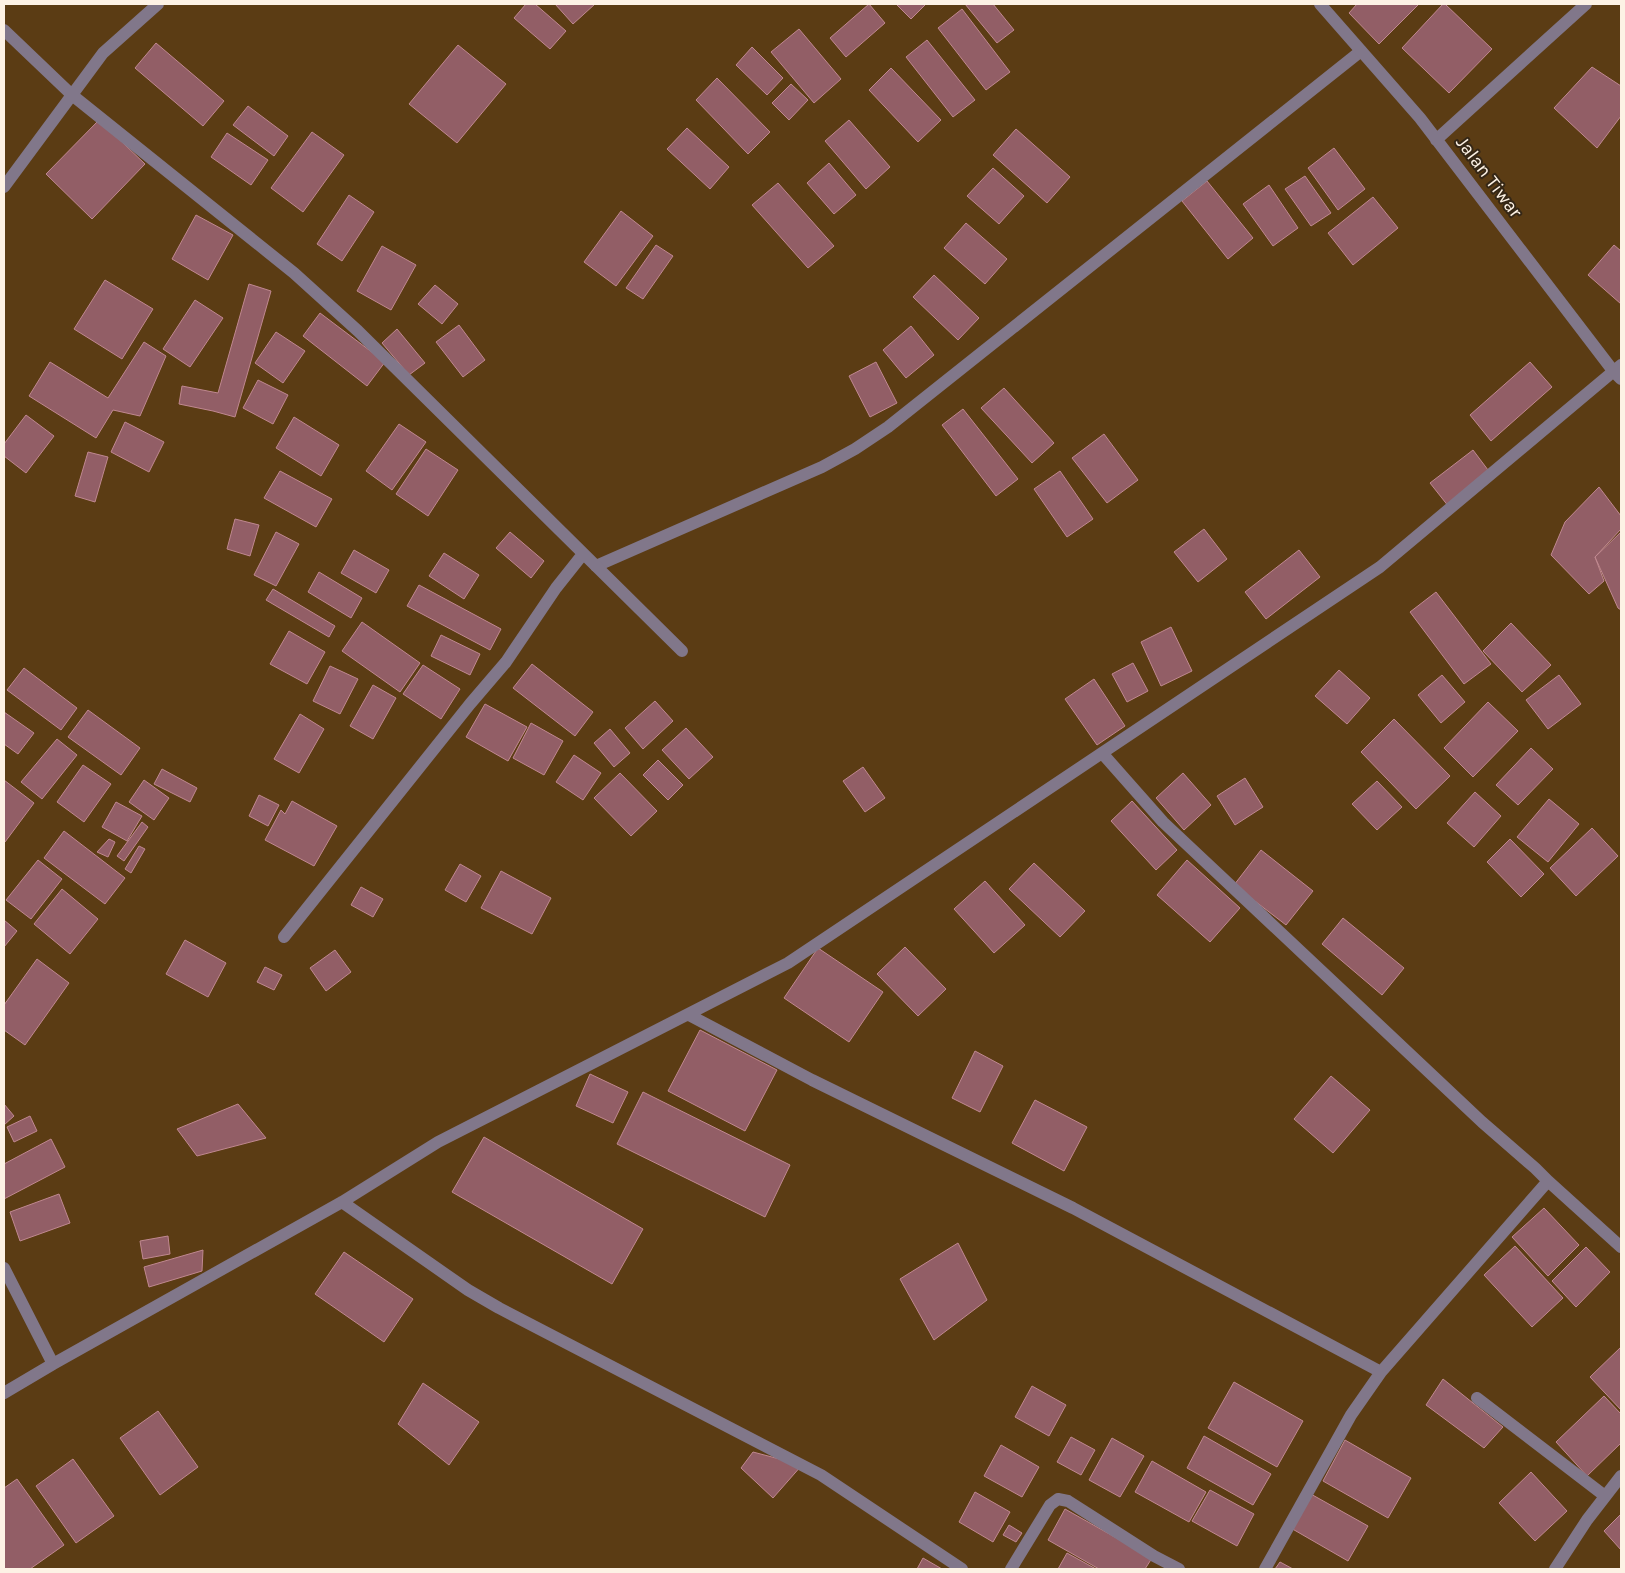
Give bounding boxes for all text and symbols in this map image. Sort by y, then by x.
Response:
street label: Jalan Tiwar [1451,132,1527,222]

